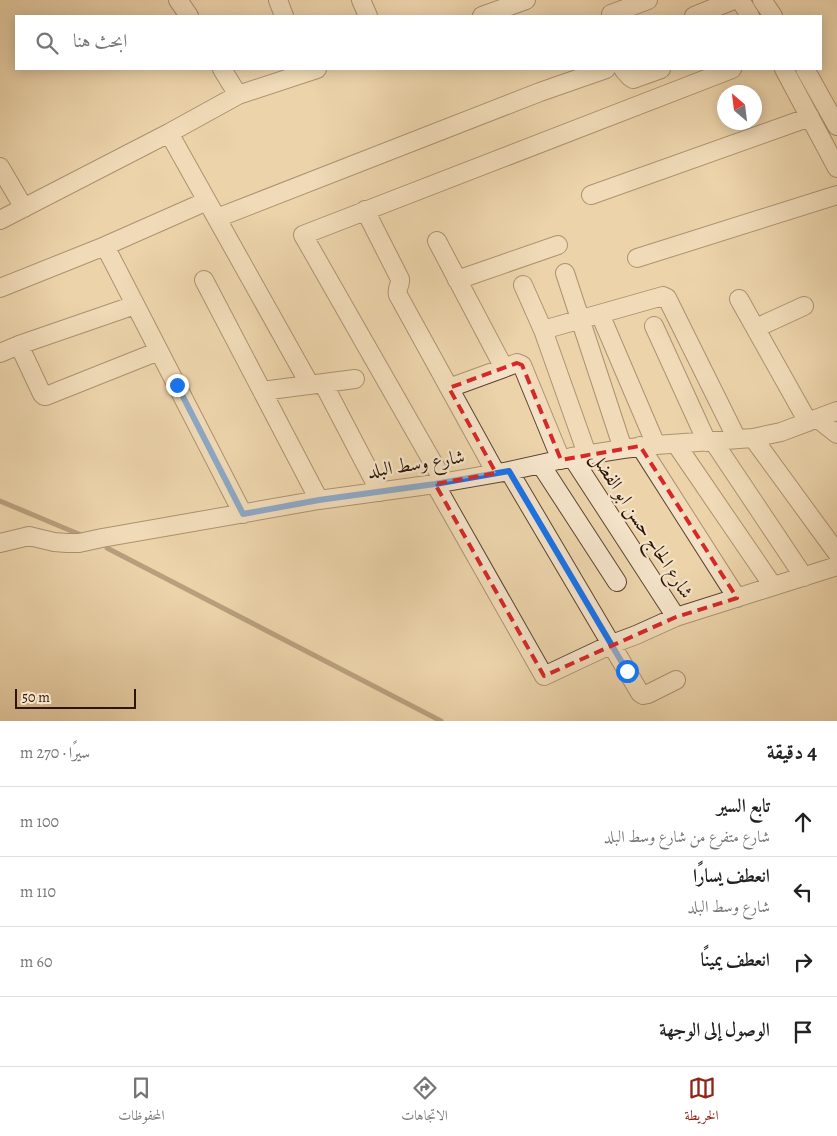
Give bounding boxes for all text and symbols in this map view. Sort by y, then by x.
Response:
search box [15,15,822,70]
text: ابحث هنا [73,28,127,54]
icon: search [33,29,61,57]
north arrow [717,85,762,130]
route end [166,374,189,397]
street label: شارع وسط البلد [366,443,467,486]
street label: شارع الحاج حسن ابو الفضل [581,446,699,606]
route start [616,660,639,683]
scale bar [15,686,136,709]
text: 50 m [22,688,50,707]
text: 4 دقيقة [767,738,817,766]
text: سيرًا · 270 m [20,742,90,764]
text: تابع السير [717,793,770,819]
icon: ahead [789,808,817,836]
text: 100 m [20,811,59,833]
text: شارع متفرع من شارع وسط البلد [604,826,770,848]
text: انعطف يسارًا [693,863,770,889]
icon: left [789,878,817,906]
text: 110 m [20,881,56,903]
text: شارع وسط البلد [687,896,770,918]
text: انعطف يمينًا [700,947,770,973]
icon: right [789,948,817,976]
text: 60 m [20,951,52,973]
text: الوصول إلى الوجهة [659,1017,770,1043]
icon: arrive [789,1018,817,1046]
tab: المحفوظات [118,1074,165,1129]
tab: الاتجاهات [401,1074,448,1129]
tab: الخريطة [685,1074,719,1129]

